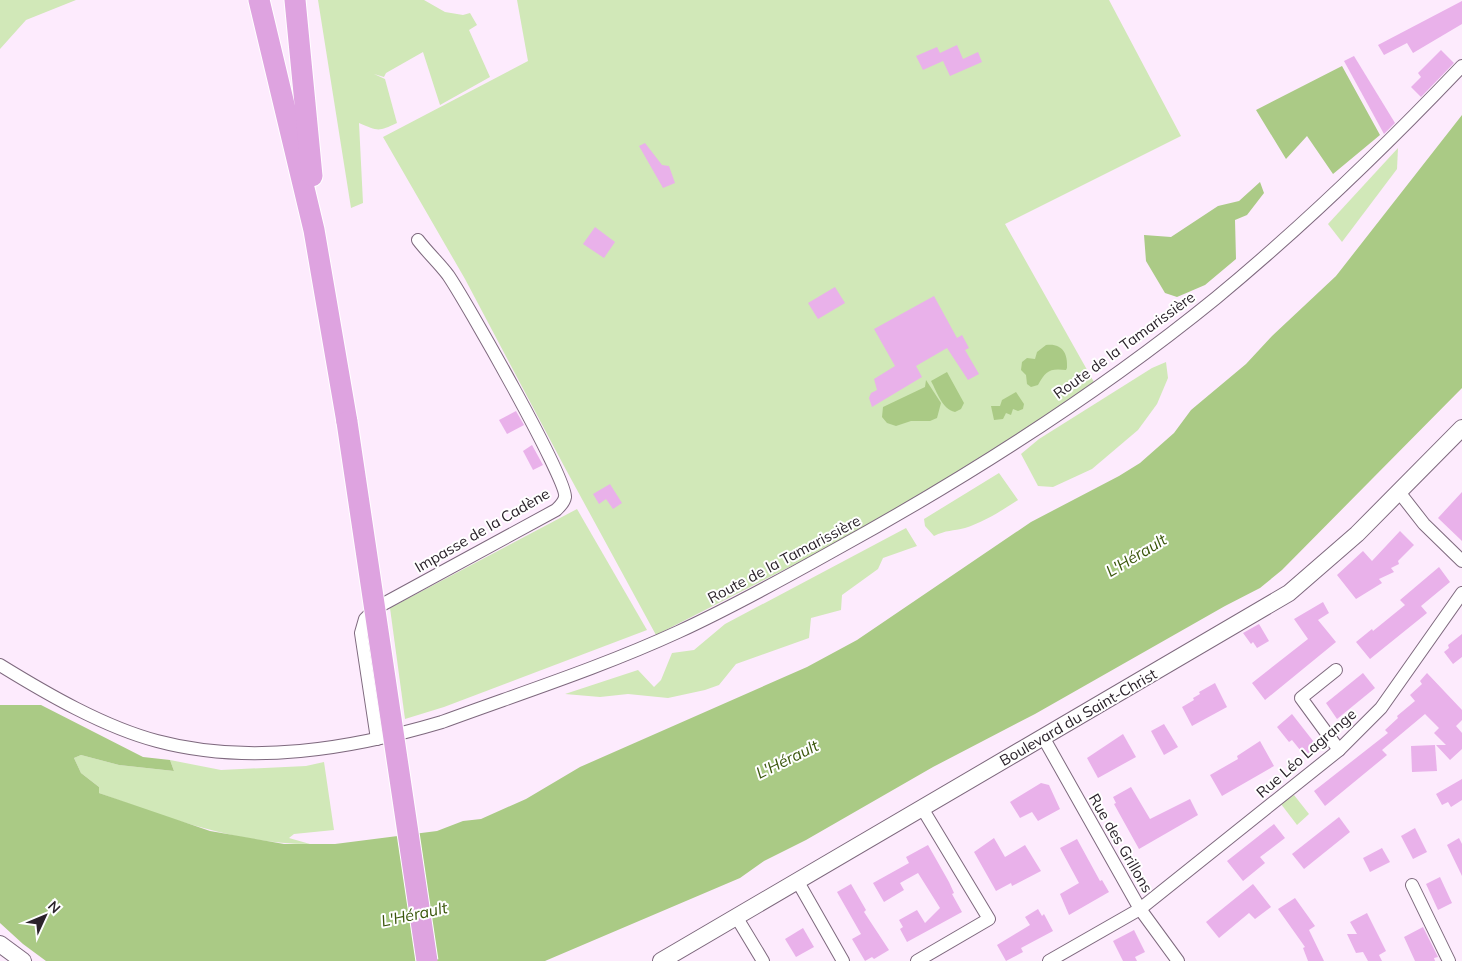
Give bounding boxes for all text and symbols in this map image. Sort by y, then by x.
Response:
street label: Route de la Tamarissière [1049,287,1199,403]
street label: Impasse de la Cadène [411,484,553,576]
street label: Route de la Tamarissière [704,511,864,607]
water label: L'Hérault [1102,529,1170,581]
street label: Boulevard du Saint-Christ [996,664,1160,770]
street label: Rue Léo Lagrange [1252,704,1360,802]
water label: L'Hérault [752,735,822,783]
street label: Rue des Grillons [1085,790,1157,896]
north arrow [20,891,70,941]
text: N [44,897,64,917]
water label: L'Hérault [379,897,449,931]

